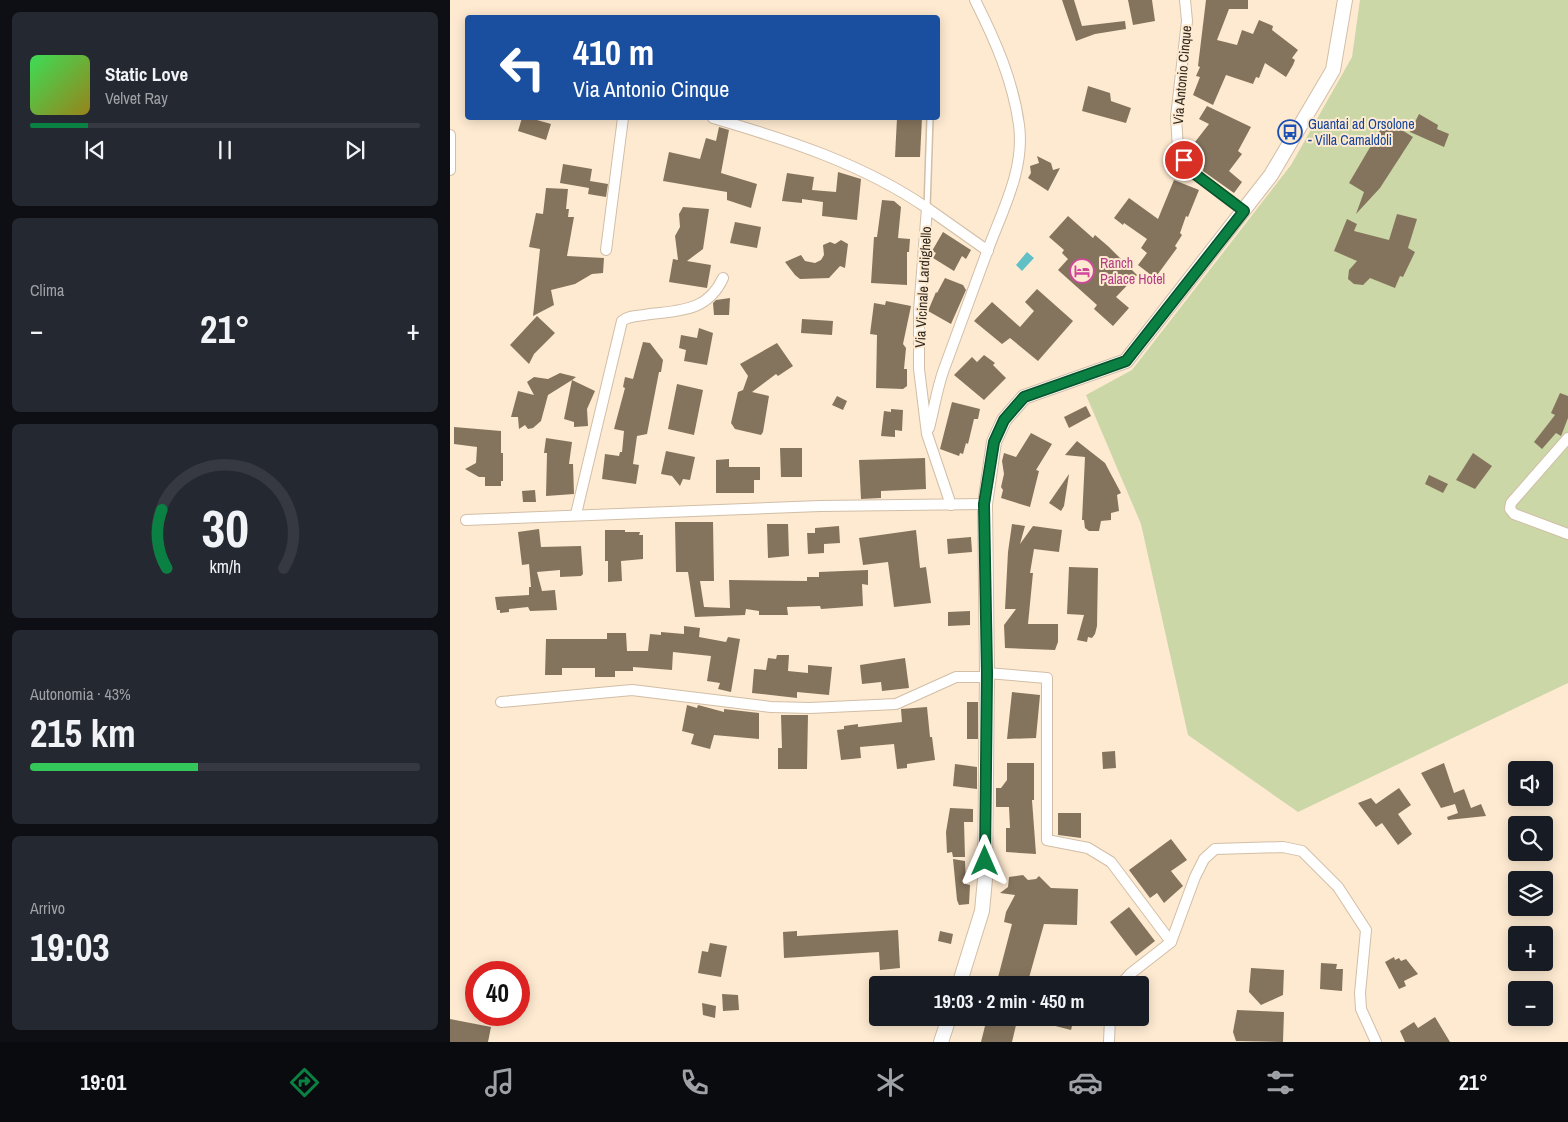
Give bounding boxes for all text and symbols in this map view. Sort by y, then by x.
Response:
street label: Via Antonio Cinque [1169,25,1195,125]
text: 410 m [573,29,654,76]
icon: left [490,35,555,100]
text: Static Love [105,61,188,87]
text: Via Antonio Cinque [573,74,729,104]
text: Velvet Ray [105,87,168,109]
place label: Guantai ad Orsolone - Villa Camaldoli [1308,115,1415,149]
bus stop icon: Guantai ad Orsolone - Villa Camaldoli [1277,119,1303,145]
icon: previous [81,136,109,164]
icon: pause [211,136,239,164]
icon: next [341,136,369,164]
pin [1163,139,1205,181]
icon: arrive [1170,146,1198,174]
street label: Via Vicinale Lardighello [911,226,935,348]
place label: Ranch Palace Hotel [1100,254,1165,288]
hotel icon: Ranch Palace Hotel [1069,258,1095,284]
text: Clima [30,279,64,301]
text: 21° [200,304,250,355]
text: − [30,311,43,349]
text: + [407,311,420,349]
text: 30 [201,493,249,563]
text: km/h [209,555,241,579]
text: Autonomia · 43% [30,683,131,705]
text: 215 km [30,708,136,759]
map controls [1508,761,1553,1026]
button: sound [1508,761,1553,806]
button: search [1508,816,1553,861]
position arrow [958,834,1010,886]
button: layers [1508,871,1553,916]
text: Arrivo [30,897,65,919]
text: 19:03 [30,922,110,973]
button: + [1508,926,1553,971]
speed limit sign: 40 [465,961,530,1026]
button: − [1508,981,1553,1026]
text: 19:03 · 2 min · 450 m [934,988,1084,1014]
icon: directions [287,1065,322,1100]
icon: music [482,1065,517,1100]
icon: phone [677,1065,712,1100]
icon: climate [873,1065,908,1100]
icon: car [1068,1065,1103,1100]
icon: filters [1263,1065,1298,1100]
text: 19:01 [80,1067,126,1097]
text: 21° [1459,1067,1488,1097]

